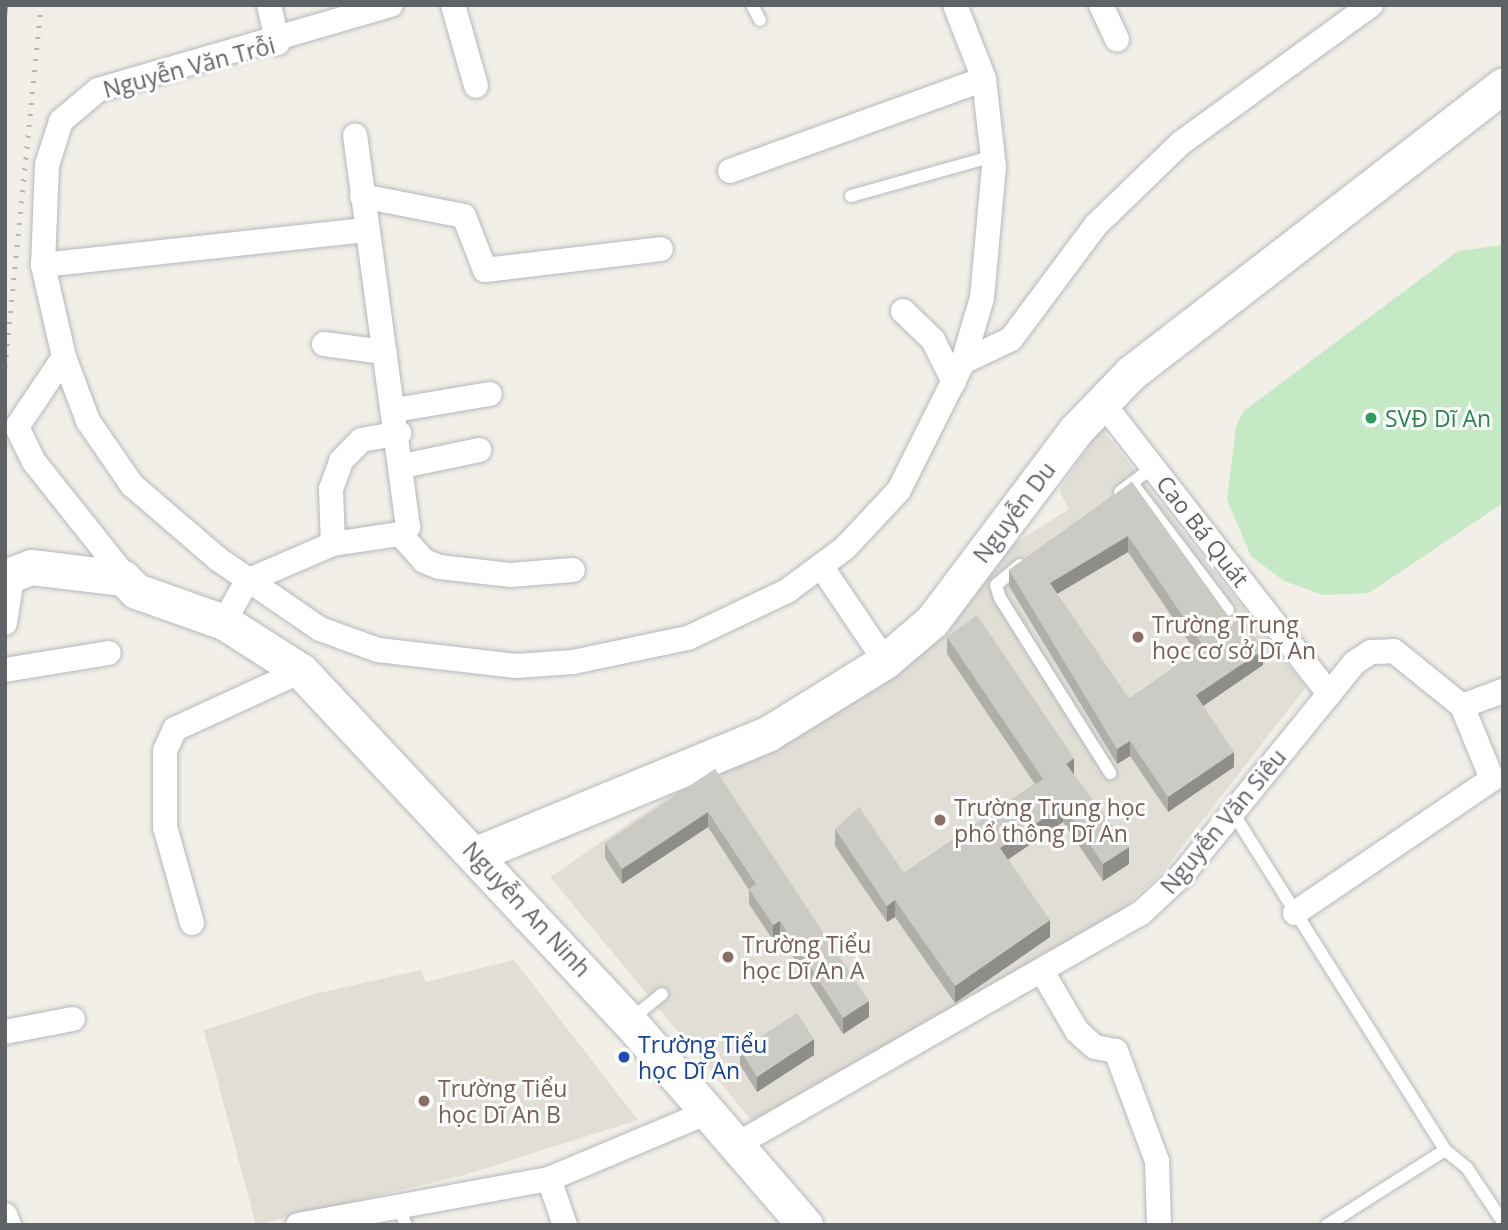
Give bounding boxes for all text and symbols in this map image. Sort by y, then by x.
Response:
street label: Nguyễn Văn Trỗi [100,31,278,103]
place label: SVĐ Dĩ An [1385,404,1491,432]
marker: SVĐ Dĩ An [1363,410,1379,426]
street label: Nguyễn Du [967,456,1061,568]
street label: Cao Bá Quát [1151,470,1255,592]
place label: Trường Trung học cơ sở Dĩ An [1152,610,1316,664]
marker: Trường Trung học cơ sở Dĩ An [1130,629,1146,645]
street label: Nguyễn Văn Siêu [1154,743,1292,899]
place label: Trường Trung học phổ thông Dĩ An [954,793,1146,847]
marker: Trường Trung học phổ thông Dĩ An [932,812,948,828]
street label: Nguyễn An Ninh [457,836,597,982]
place label: Trường Tiểu học Dĩ An A [742,930,871,984]
marker: Trường Tiểu học Dĩ An A [720,949,736,965]
place label: Trường Tiểu học Dĩ An [638,1030,767,1084]
marker: Trường Tiểu học Dĩ An [616,1049,632,1065]
place label: Trường Tiểu học Dĩ An B [438,1074,567,1128]
marker: Trường Tiểu học Dĩ An B [416,1093,432,1109]

